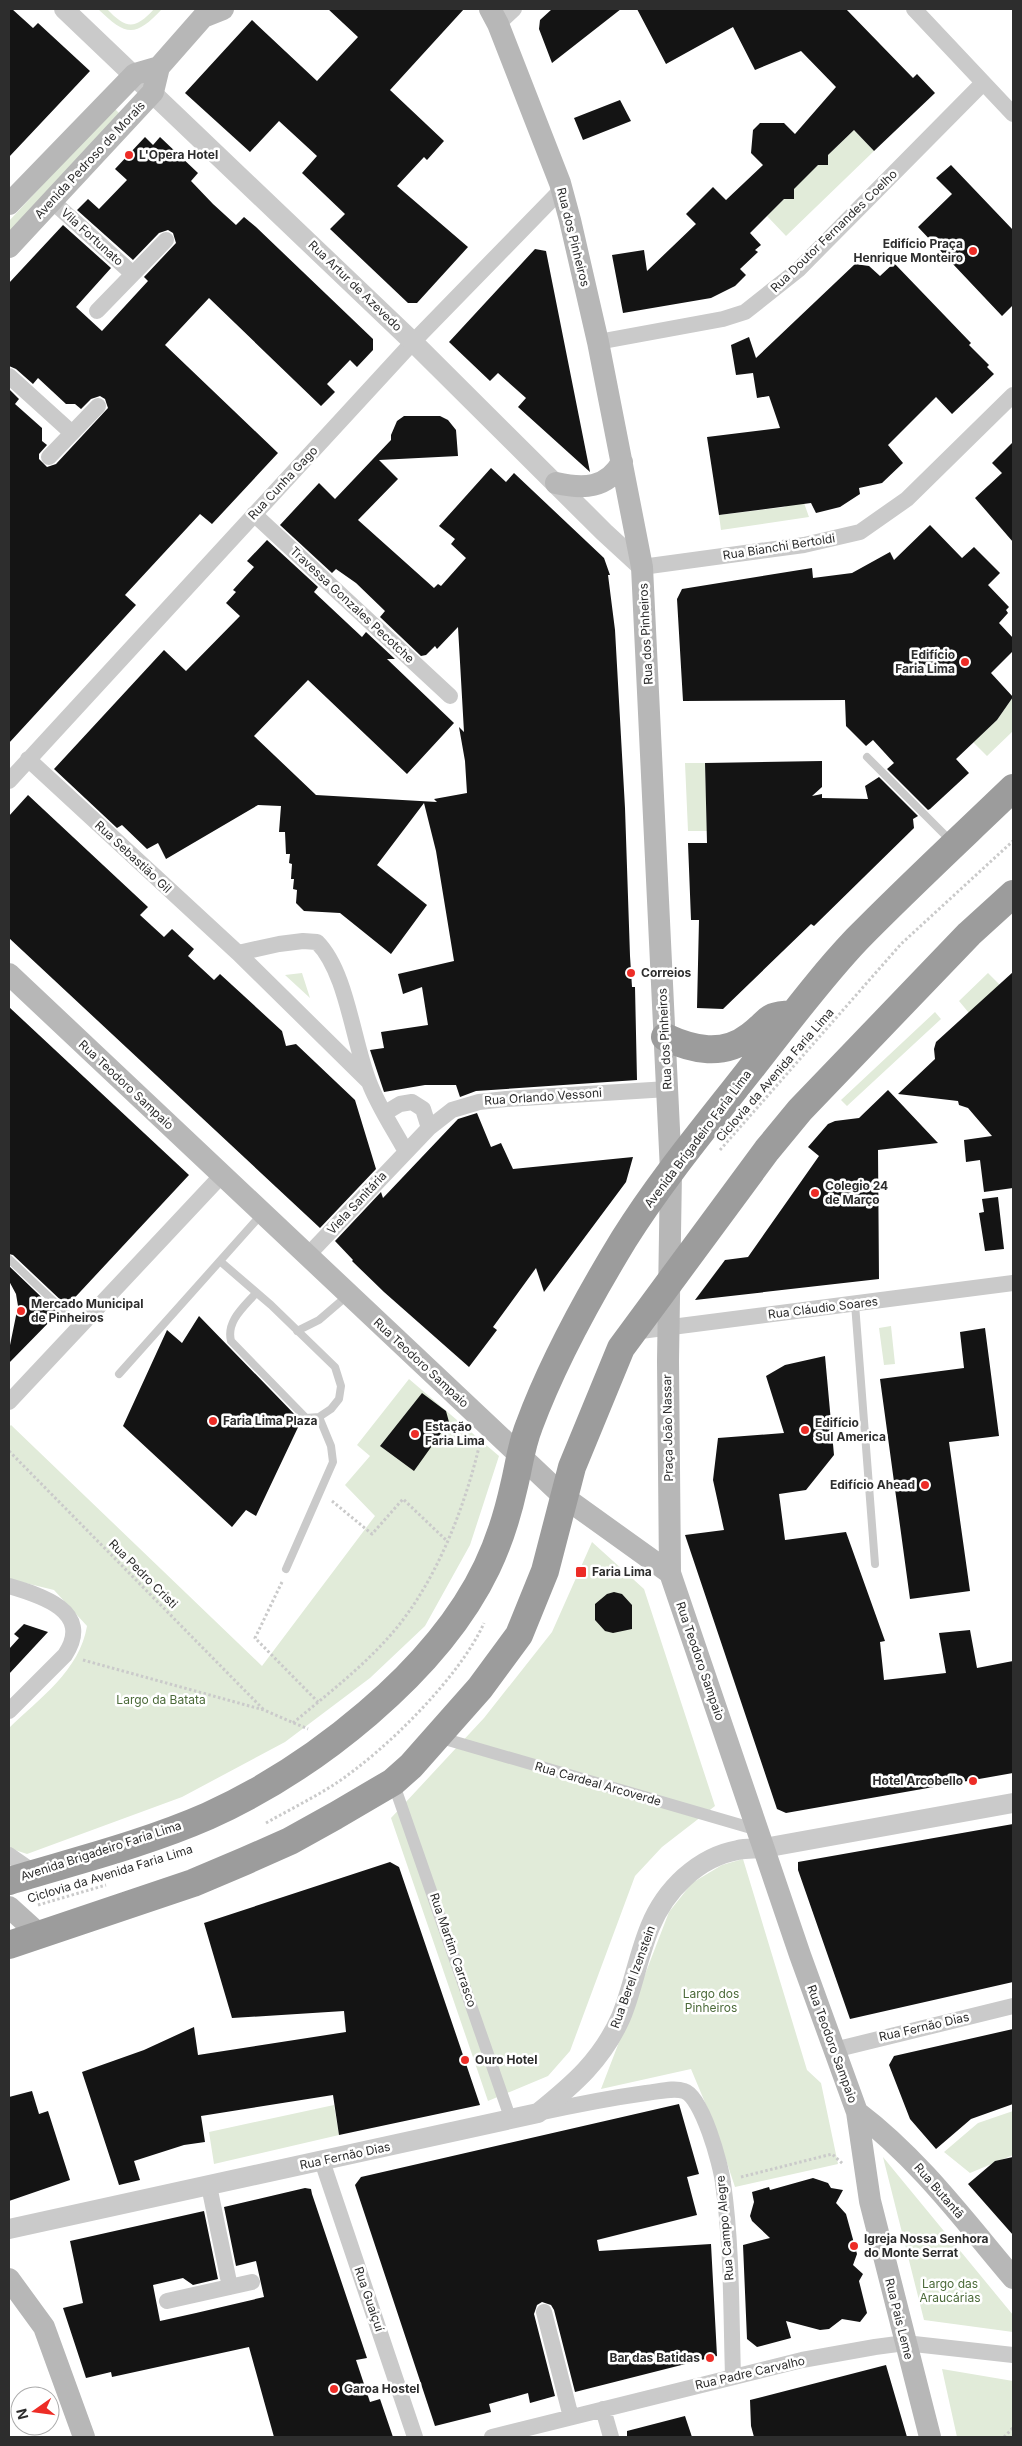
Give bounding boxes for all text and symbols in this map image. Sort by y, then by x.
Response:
street label: Avenida Pedroso de Morais [31,98,148,221]
place label: L'Opera Hotel [139,147,218,162]
marker: L'Opera Hotel [123,149,135,161]
street label: Rua Doutor Fernandes Coelho [767,166,900,295]
street label: Rua dos Pinheiros [554,186,593,288]
street label: Vila Fortunato [58,205,127,268]
place label: Edifício Praça Henrique Monteiro [854,236,963,265]
street label: Rua Artur de Azevedo [306,237,405,334]
marker: Edifício Praça Henrique Monteiro [967,245,979,257]
street label: Rua Cunha Gago [245,443,321,523]
street label: Rua Bianchi Bertoldi [722,530,836,563]
street label: Travessa Gonzales Pecotche [287,543,417,666]
street label: Rua dos Pinheiros [635,583,656,685]
place label: Edifício Faria Lima [895,647,955,676]
marker: Edifício Faria Lima [959,656,971,668]
street label: Rua Sebastião Gil [92,817,175,896]
place label: Correios [641,965,692,980]
marker: Correios [625,967,637,979]
street label: Rua dos Pinheiros [654,988,675,1090]
street label: Ciclovia da Avenida Faria Lima [712,1005,837,1145]
street label: Rua Teodoro Sampaio [76,1037,177,1133]
street label: Avenida Brigadeiro Faria Lima [641,1067,754,1210]
street label: Rua Orlando Vessoni [484,1085,602,1108]
street label: Viela Sanitária [324,1168,390,1237]
place label: Colegio 24 de Março [825,1178,888,1207]
marker: Colegio 24 de Março [809,1187,821,1199]
street label: Rua Cláudio Soares [767,1293,879,1322]
place label: Mercado Municipal de Pinheiros [31,1296,143,1325]
marker: Mercado Municipal de Pinheiros [15,1305,27,1317]
street label: Rua Teodoro Sampaio [371,1315,472,1411]
street label: Praça João Nassar [659,1374,676,1482]
place label: Faria Lima Plaza [223,1413,318,1428]
marker: Faria Lima Plaza [207,1415,219,1427]
place label: Edifício Sul America [815,1415,886,1444]
place label: Estação Faria Lima [425,1419,485,1448]
marker: Edifício Sul America [799,1424,811,1436]
marker: Estação Faria Lima [409,1428,421,1440]
place label: Edifício Ahead [830,1477,915,1492]
marker: Edifício Ahead [919,1479,931,1491]
street label: Rua Pedro Cristi [106,1536,181,1611]
place label: Faria Lima [592,1564,652,1579]
marker: Faria Lima [574,1565,588,1579]
street label: Rua Teodoro Sampaio [673,1599,728,1722]
park label: Largo da Batata [116,1692,206,1707]
street label: Rua Cardeal Arcoverde [533,1758,663,1809]
place label: Hotel Arcobello [873,1773,963,1788]
marker: Hotel Arcobello [967,1775,979,1787]
street label: Avenida Brigadeiro Faria Lima [18,1817,183,1884]
street label: Ciclovia da Avenida Faria Lima [25,1841,194,1906]
street label: Rua Martim Carrasco [427,1891,480,2009]
street label: Rua Berel Izenstein [607,1923,658,2030]
street label: Rua Teodoro Sampaio [804,1983,861,2105]
park label: Largo dos Pinheiros [683,1986,739,2015]
street label: Rua Fernão Dias [877,2009,971,2044]
place label: Ouro Hotel [475,2052,538,2067]
marker: Ouro Hotel [459,2054,471,2066]
street label: Rua Fernão Dias [298,2139,392,2172]
street label: Rua Butantã [911,2160,967,2221]
street label: Rua Campo Alegre [712,2175,737,2281]
place label: Igreja Nossa Senhora do Monte Serrat [864,2231,989,2260]
marker: Igreja Nossa Senhora do Monte Serrat [848,2240,860,2252]
street label: Rua Guaiçuí [351,2264,388,2333]
park label: Largo das Araucárias [919,2276,981,2305]
street label: Rua Pais Leme [882,2277,917,2361]
place label: Bar das Batidas [609,2350,700,2365]
marker: Bar das Batidas [704,2352,716,2364]
street label: Rua Padre Carvalho [694,2353,806,2392]
place label: Garoa Hostel [344,2381,420,2396]
marker: Garoa Hostel [328,2383,340,2395]
north arrow [10,2386,60,2436]
text: N [12,2407,31,2421]

